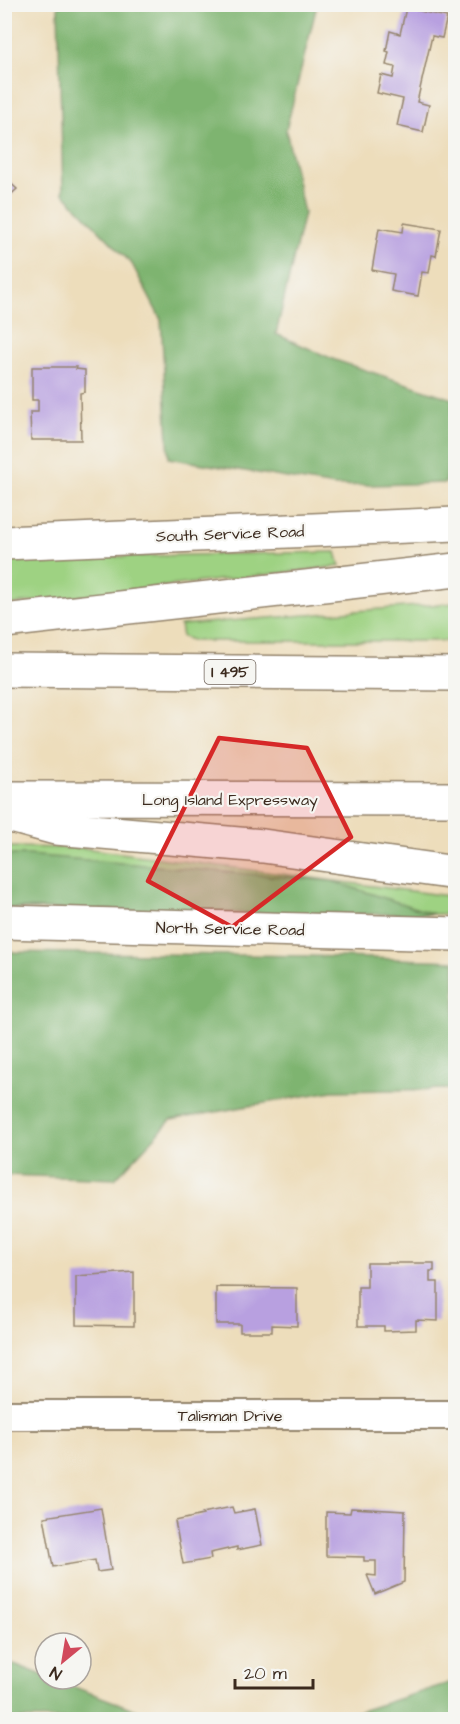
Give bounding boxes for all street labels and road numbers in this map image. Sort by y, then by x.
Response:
street label: South Service Road [155,520,305,548]
road number: I 495 [204,660,256,684]
street label: Long Island Expressway [142,789,318,812]
street label: North Service Road [155,917,305,941]
street label: Talisman Drive [178,1405,283,1427]

